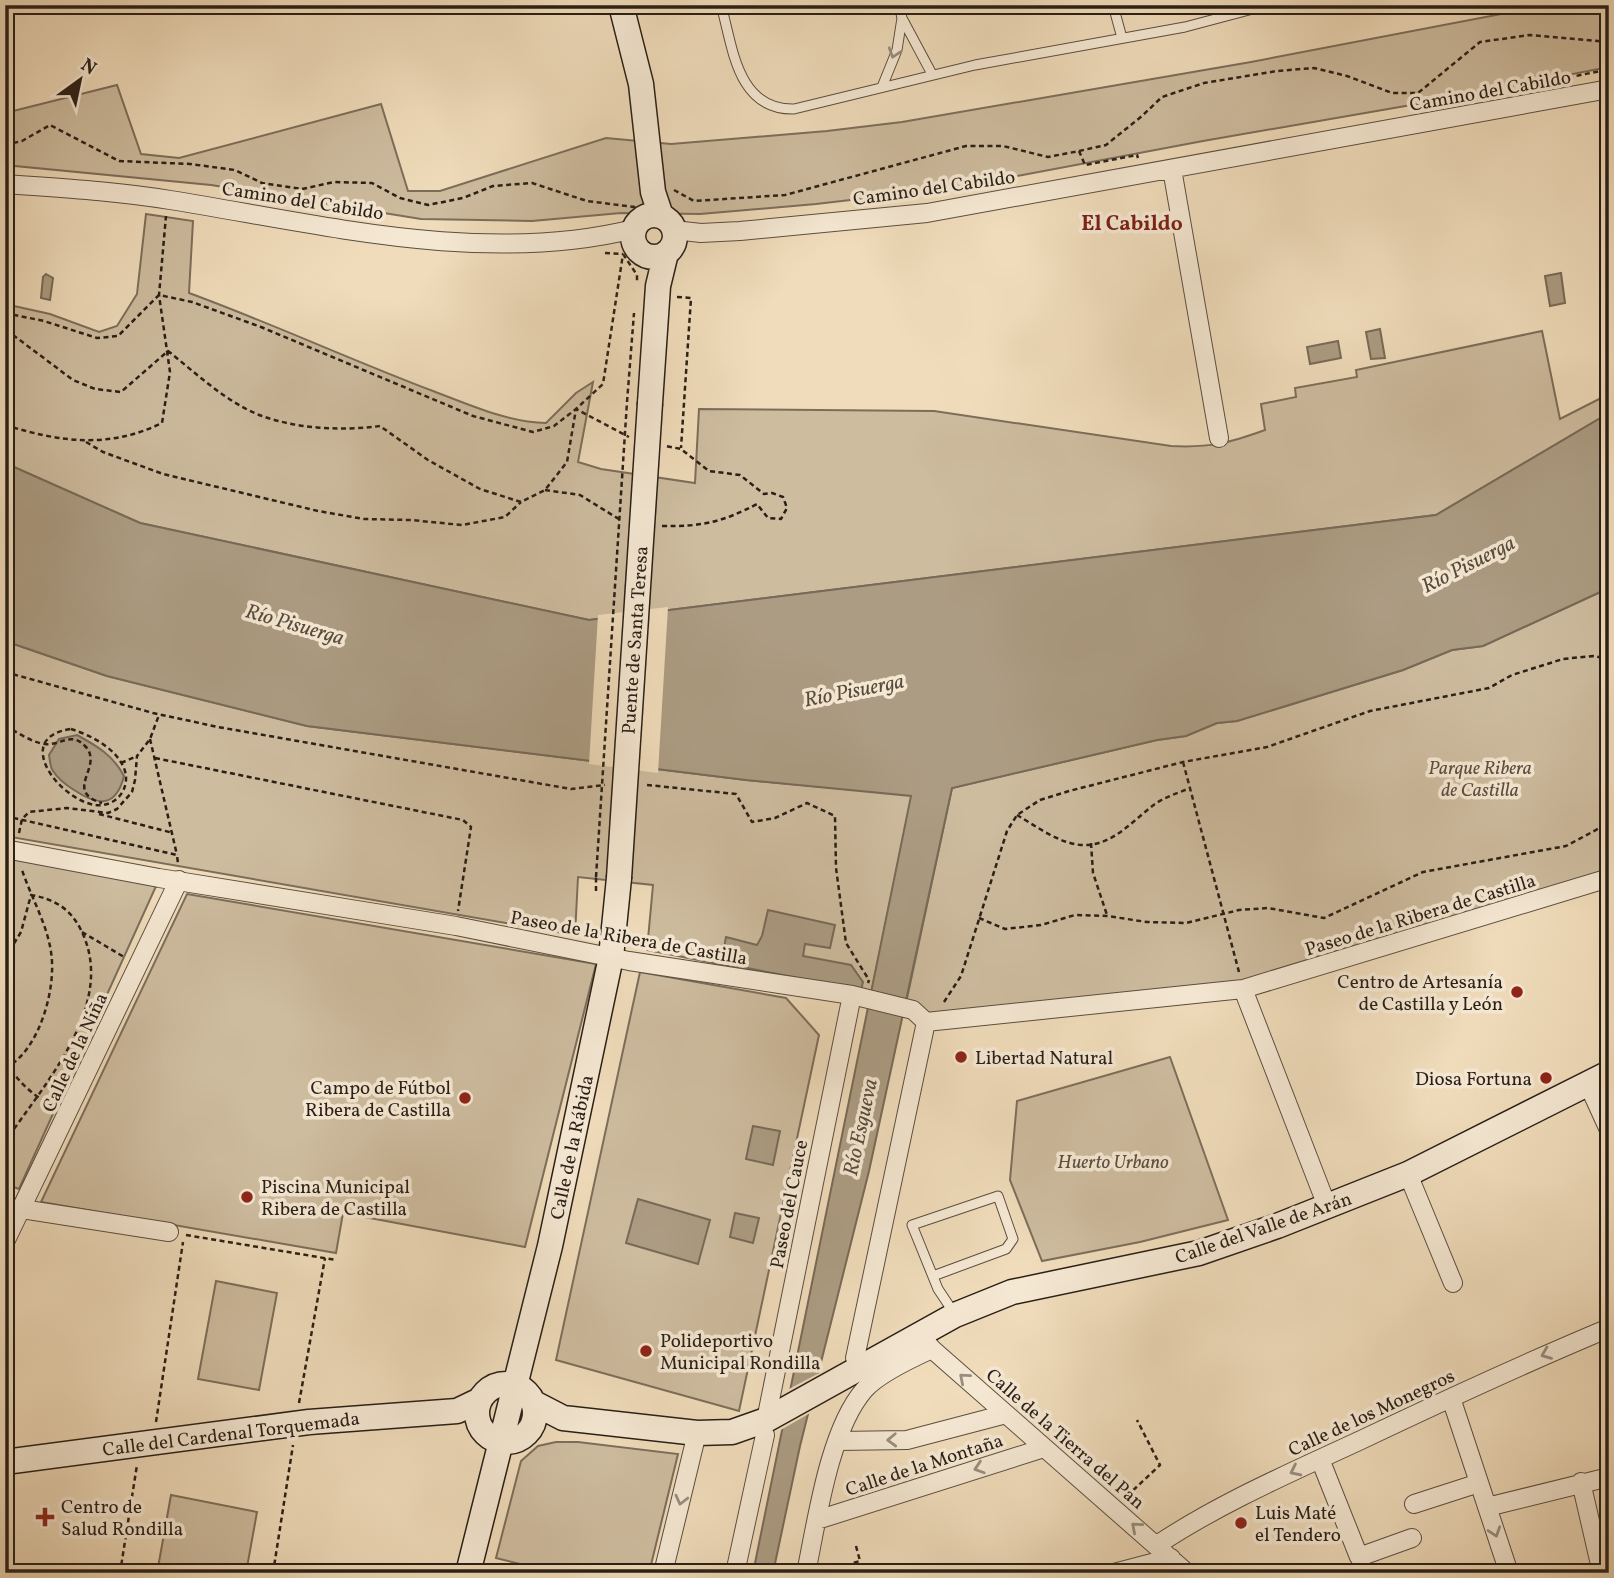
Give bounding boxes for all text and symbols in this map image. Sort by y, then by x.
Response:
north arrow [46,46,116,116]
one-way arrow [888,46,903,58]
text: N [75,53,101,82]
street label: Camino del Cabildo [1408,65,1573,119]
street label: Camino del Cabildo [852,165,1017,213]
street label: Camino del Cabildo [220,176,385,228]
district label: El Cabildo [1081,210,1183,239]
water label: Río Pisuerga [1417,529,1520,601]
street label: Puente de Santa Teresa [616,545,656,735]
water label: Río Pisuerga [242,598,347,653]
water label: Río Pisuerga [802,668,907,715]
park label: Parque Ribera de Castilla [1428,756,1532,804]
street label: Paseo de la Ribera de Castilla [1302,868,1539,963]
street label: Paseo de la Ribera de Castilla [508,905,749,973]
place label: Centro de Artesanía de Castilla y León [1337,970,1503,1018]
marker: Centro de Artesanía de Castilla y León [1509,984,1525,1000]
street label: Calle de la Niña [37,989,115,1117]
place label: Libertad Natural [975,1046,1113,1072]
marker: Libertad Natural [953,1049,969,1065]
place label: Diosa Fortuna [1415,1067,1532,1093]
marker: Diosa Fortuna [1538,1070,1554,1086]
street label: Calle de la Rábida [545,1073,601,1222]
place label: Campo de Fútbol Ribera de Castilla [305,1076,451,1124]
water label: Río Esgueva [837,1076,886,1179]
marker: Campo de Fútbol Ribera de Castilla [457,1090,473,1106]
street label: Paseo del Cauce [765,1138,815,1271]
park label: Huerto Urbano [1057,1150,1169,1176]
place label: Piscina Municipal Ribera de Castilla [261,1175,410,1223]
street label: Calle del Valle de Arán [1172,1186,1355,1271]
marker: Piscina Municipal Ribera de Castilla [239,1189,255,1205]
place label: Polideportivo Municipal Rondilla [660,1329,820,1377]
marker: Polideportivo Municipal Rondilla [638,1343,654,1359]
one-way arrow [1540,1346,1553,1360]
street label: Calle de la Tierra del Pan [980,1363,1150,1516]
street label: Calle de los Monegros [1284,1364,1459,1464]
one-way arrow [960,1374,973,1386]
street label: Calle del Cardenal Torquemada [101,1406,361,1464]
street label: Calle de la Montaña [843,1428,1007,1504]
one-way arrow [886,1432,896,1448]
one-way arrow [973,1460,985,1475]
one-way arrow [1290,1463,1302,1477]
one-way arrow [675,1494,689,1506]
place label: Centro de Salud Rondilla [61,1495,183,1543]
place label: Luis Maté el Tendero [1255,1501,1341,1549]
marker: Centro de Salud Rondilla [35,1507,55,1527]
marker: Luis Maté el Tendero [1233,1515,1249,1531]
one-way arrow [1131,1523,1144,1535]
one-way arrow [1487,1526,1501,1538]

